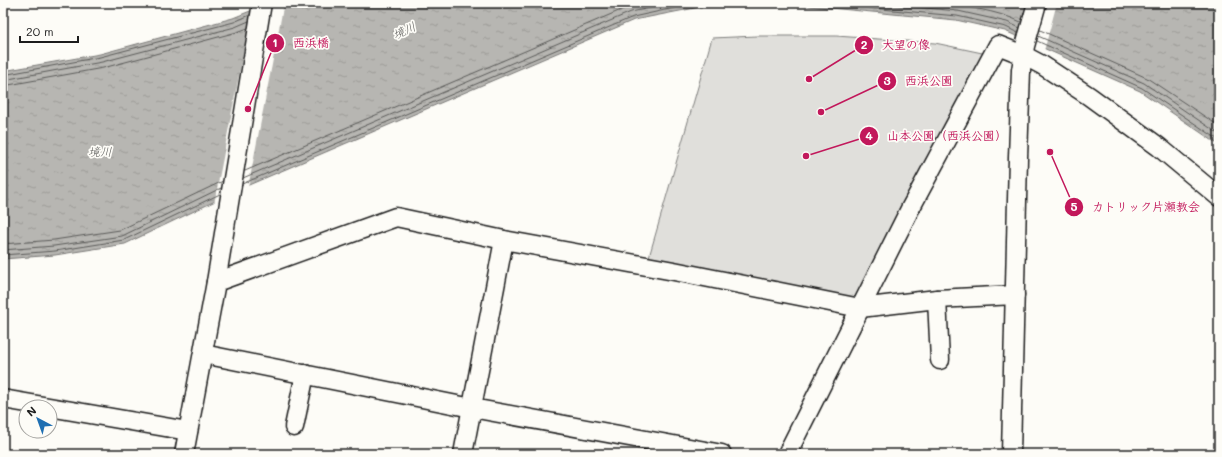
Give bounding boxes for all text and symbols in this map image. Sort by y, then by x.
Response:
scale bar [20,18,78,44]
water label: 境川 [390,18,418,42]
text: 20 m [26,23,54,39]
callout: 西浜橋 [265,31,337,55]
callout: 大望の像 [854,33,938,57]
text: 1 [272,34,278,50]
text: 西浜橋 [293,34,329,50]
text: 2 [861,36,868,52]
text: 大望の像 [882,36,930,52]
callout: 西浜公園 [877,69,961,93]
text: 3 [883,72,891,88]
text: 西浜公園 [905,72,953,88]
callout: 山本公園（西浜公園） [859,124,1015,148]
text: 4 [865,127,873,143]
text: 山本公園（西浜公園） [887,127,1007,143]
water label: 境川 [88,143,112,159]
callout: カトリック片瀬教会 [1064,195,1208,219]
text: 5 [1070,198,1078,214]
text: カトリック片瀬教会 [1092,198,1200,214]
north arrow [18,399,58,439]
text: N [23,403,39,419]

